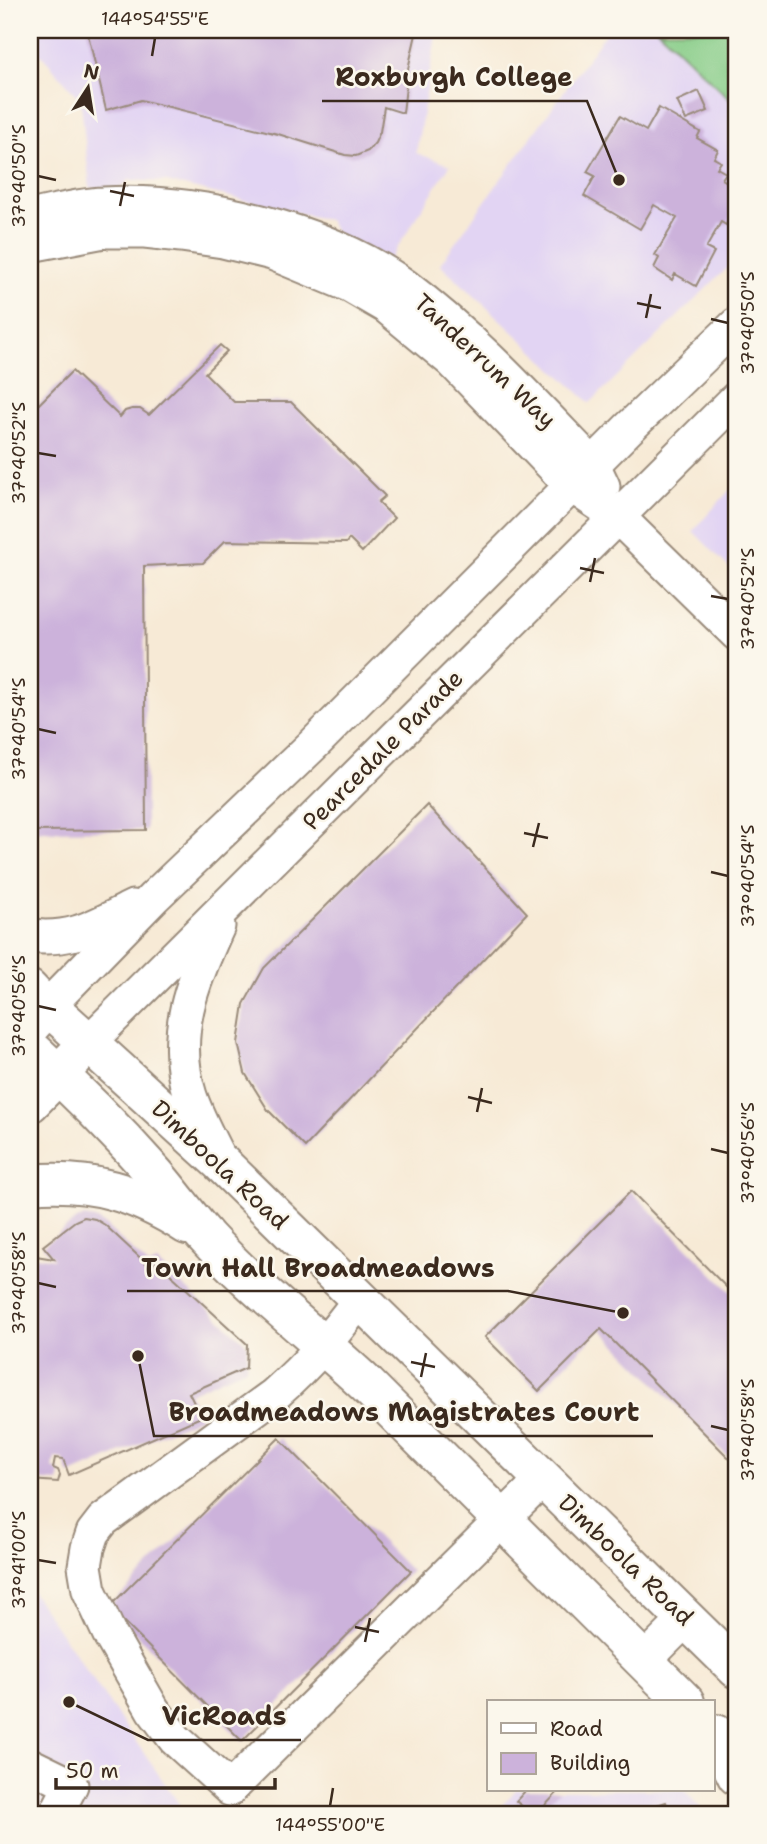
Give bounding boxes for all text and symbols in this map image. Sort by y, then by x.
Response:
text: 144°54'55"E [101,7,209,31]
north arrow [52,52,122,122]
callout: Roxburgh College [322,54,587,101]
text: N [81,58,101,86]
text: Roxburgh College [335,59,573,94]
text: 37°40'50"S [7,124,31,228]
text: 37°40'50"S [736,271,760,375]
street label: Tanderrum Way [407,287,563,435]
text: 37°40'52"S [7,402,31,504]
text: 37°40'52"S [736,548,760,650]
street label: Pearcedale Parade [296,663,470,837]
text: 37°40'54"S [7,678,31,780]
text: 37°40'54"S [736,825,760,927]
text: 37°40'56"S [7,955,31,1057]
street label: Dimboola Road [144,1093,296,1237]
text: 37°40'56"S [736,1102,760,1204]
text: 37°40'58"S [7,1232,31,1334]
callout: Town Hall Broadmeadows [127,1244,508,1291]
text: Town Hall Broadmeadows [141,1250,495,1285]
text: 37°40'58"S [736,1379,760,1481]
callout: Broadmeadows Magistrates Court [154,1389,653,1436]
text: Broadmeadows Magistrates Court [169,1394,639,1429]
street label: Dimboola Road [551,1487,701,1633]
text: 37°41'00"S [7,1511,31,1609]
callout: VicRoads [148,1693,301,1740]
text: VicRoads [162,1698,286,1733]
legend [487,1700,714,1792]
text: Road [550,1715,603,1743]
scale bar [56,1746,275,1790]
text: Building [550,1749,630,1777]
text: 50 m [66,1757,119,1785]
text: 144°55'00"E [275,1813,385,1837]

